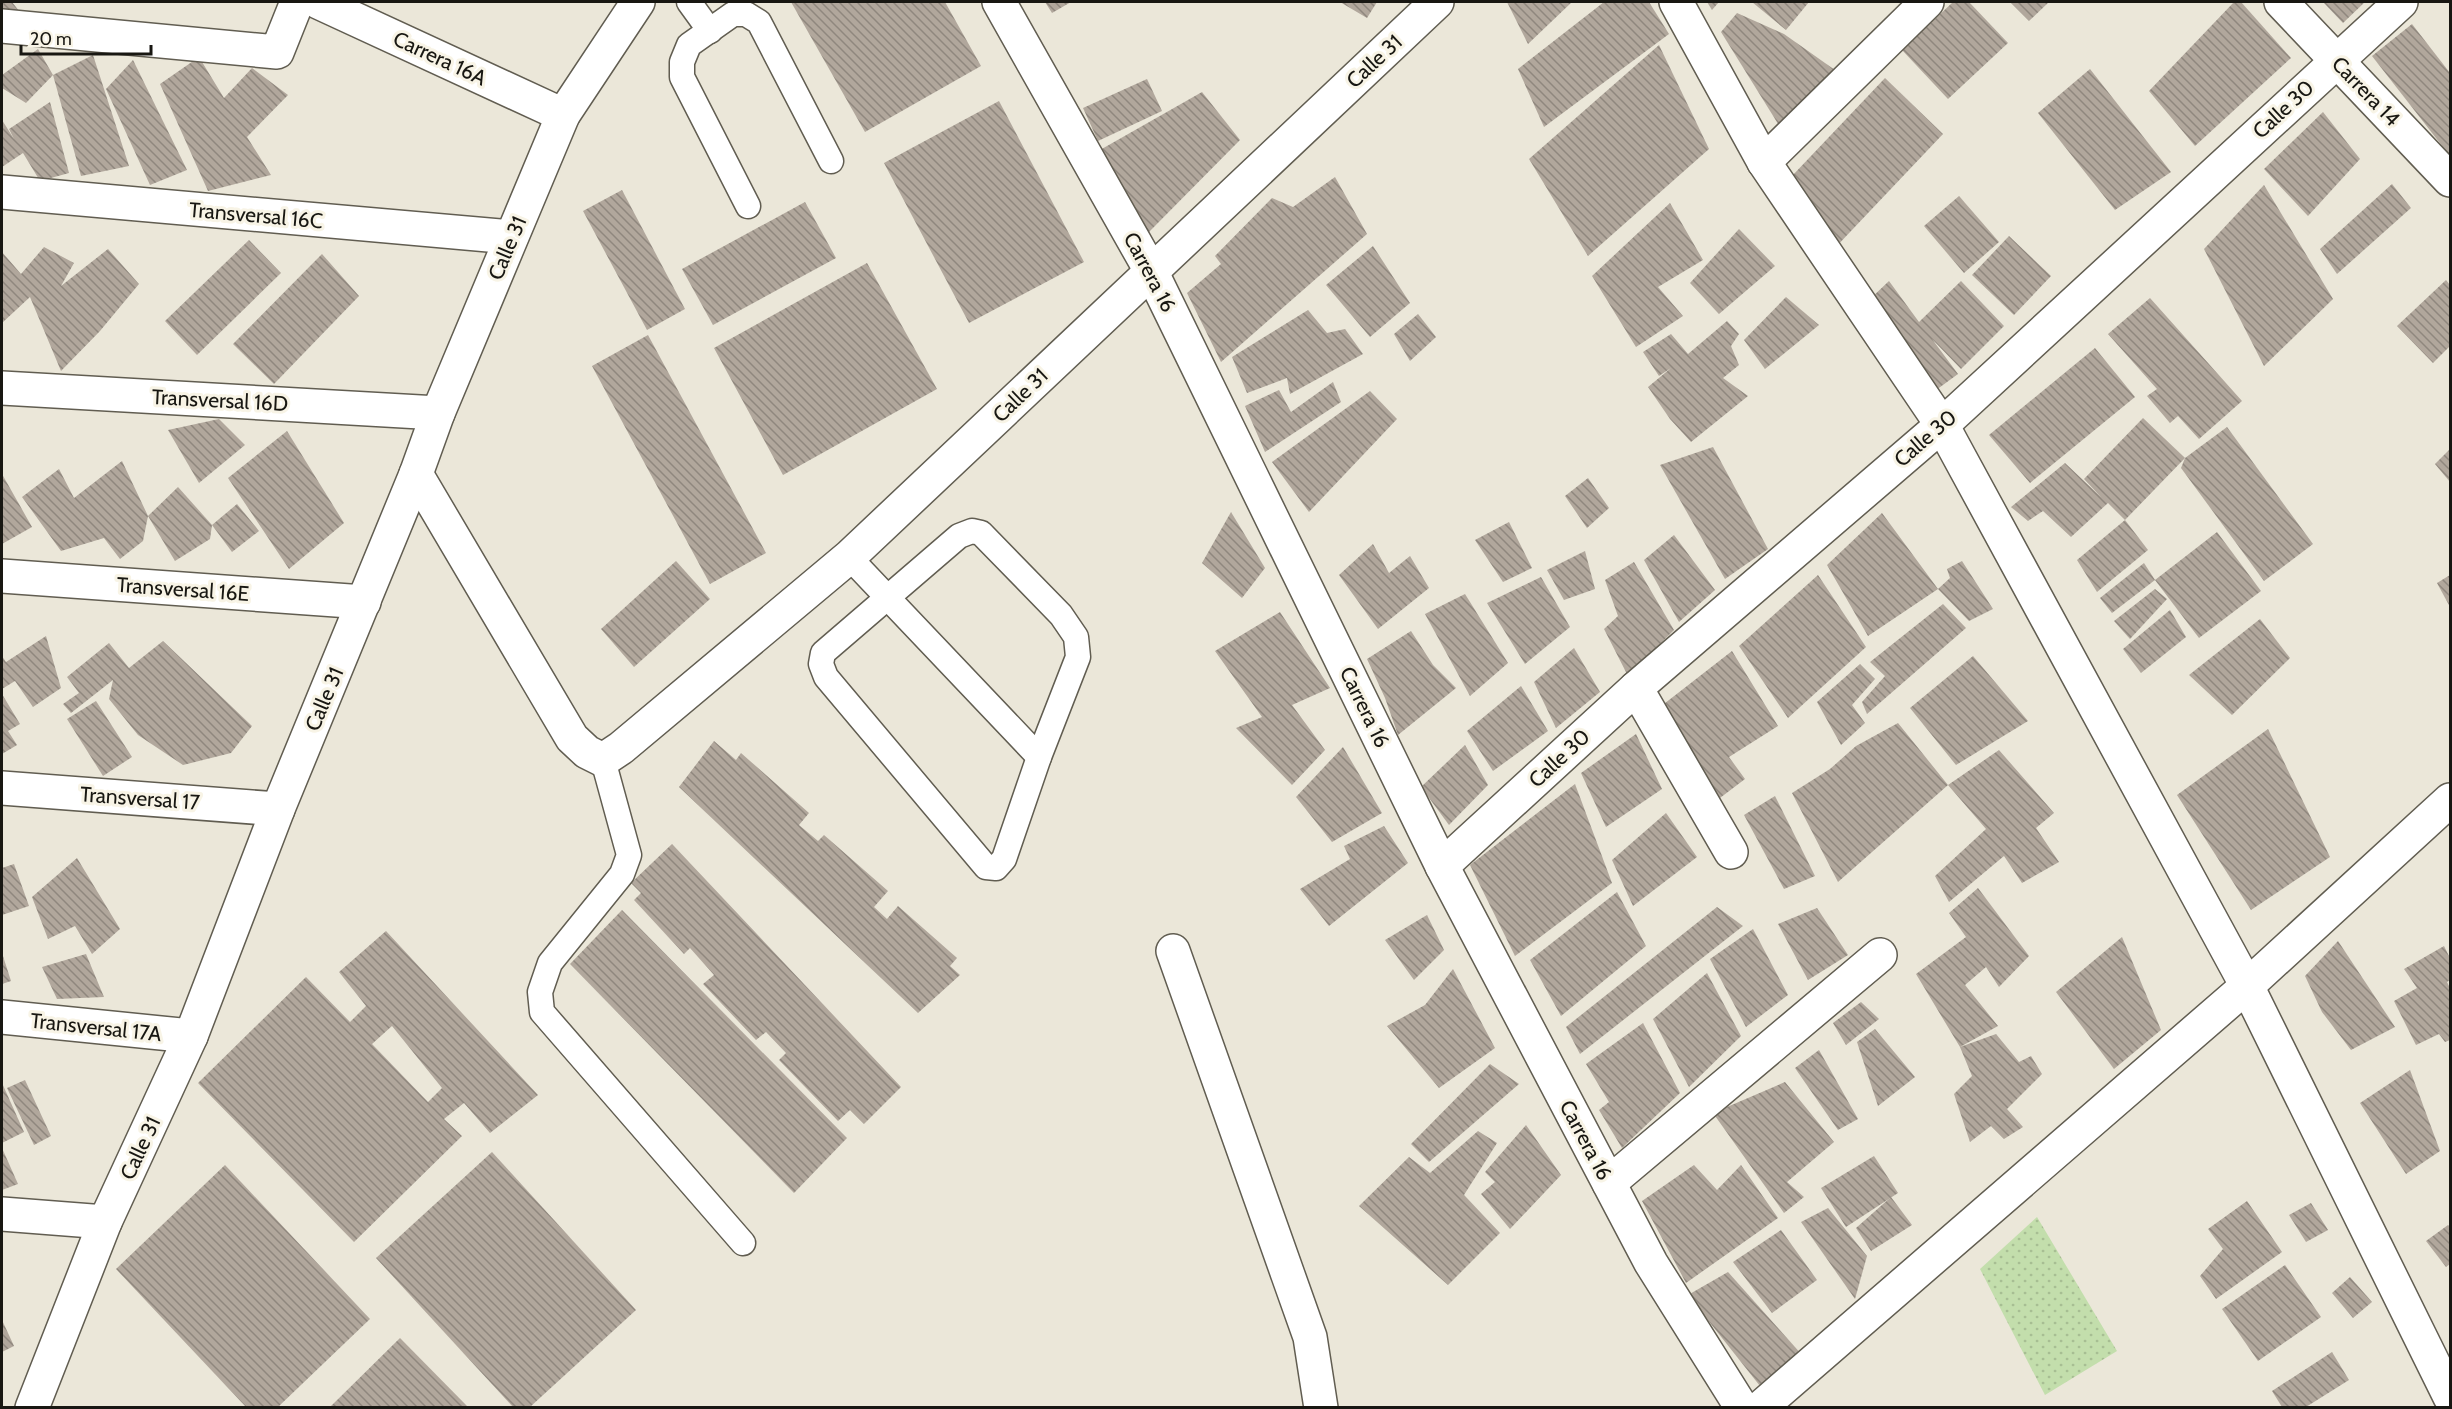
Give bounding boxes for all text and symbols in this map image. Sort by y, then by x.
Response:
scale bar [21,18,152,56]
street label: Carrera 16A [390,26,491,90]
text: 20 m [30,28,72,50]
street label: Calle 31 [1341,29,1407,93]
street label: Carrera 14 [2327,51,2405,131]
street label: Calle 30 [2247,75,2319,143]
street label: Transversal 16C [188,197,324,233]
street label: Calle 31 [482,213,532,283]
street label: Carrera 16 [1119,228,1181,316]
street label: Calle 31 [987,363,1053,427]
street label: Transversal 16D [151,384,289,416]
street label: Calle 30 [1889,404,1961,472]
street label: Transversal 16E [116,572,250,606]
street label: Carrera 16 [1335,662,1395,752]
street label: Calle 31 [299,664,349,734]
street label: Calle 30 [1523,724,1595,792]
street label: Transversal 17 [79,781,201,815]
street label: Transversal 17A [29,1008,163,1046]
street label: Carrera 16 [1555,1096,1617,1184]
street label: Calle 31 [115,1113,165,1183]

